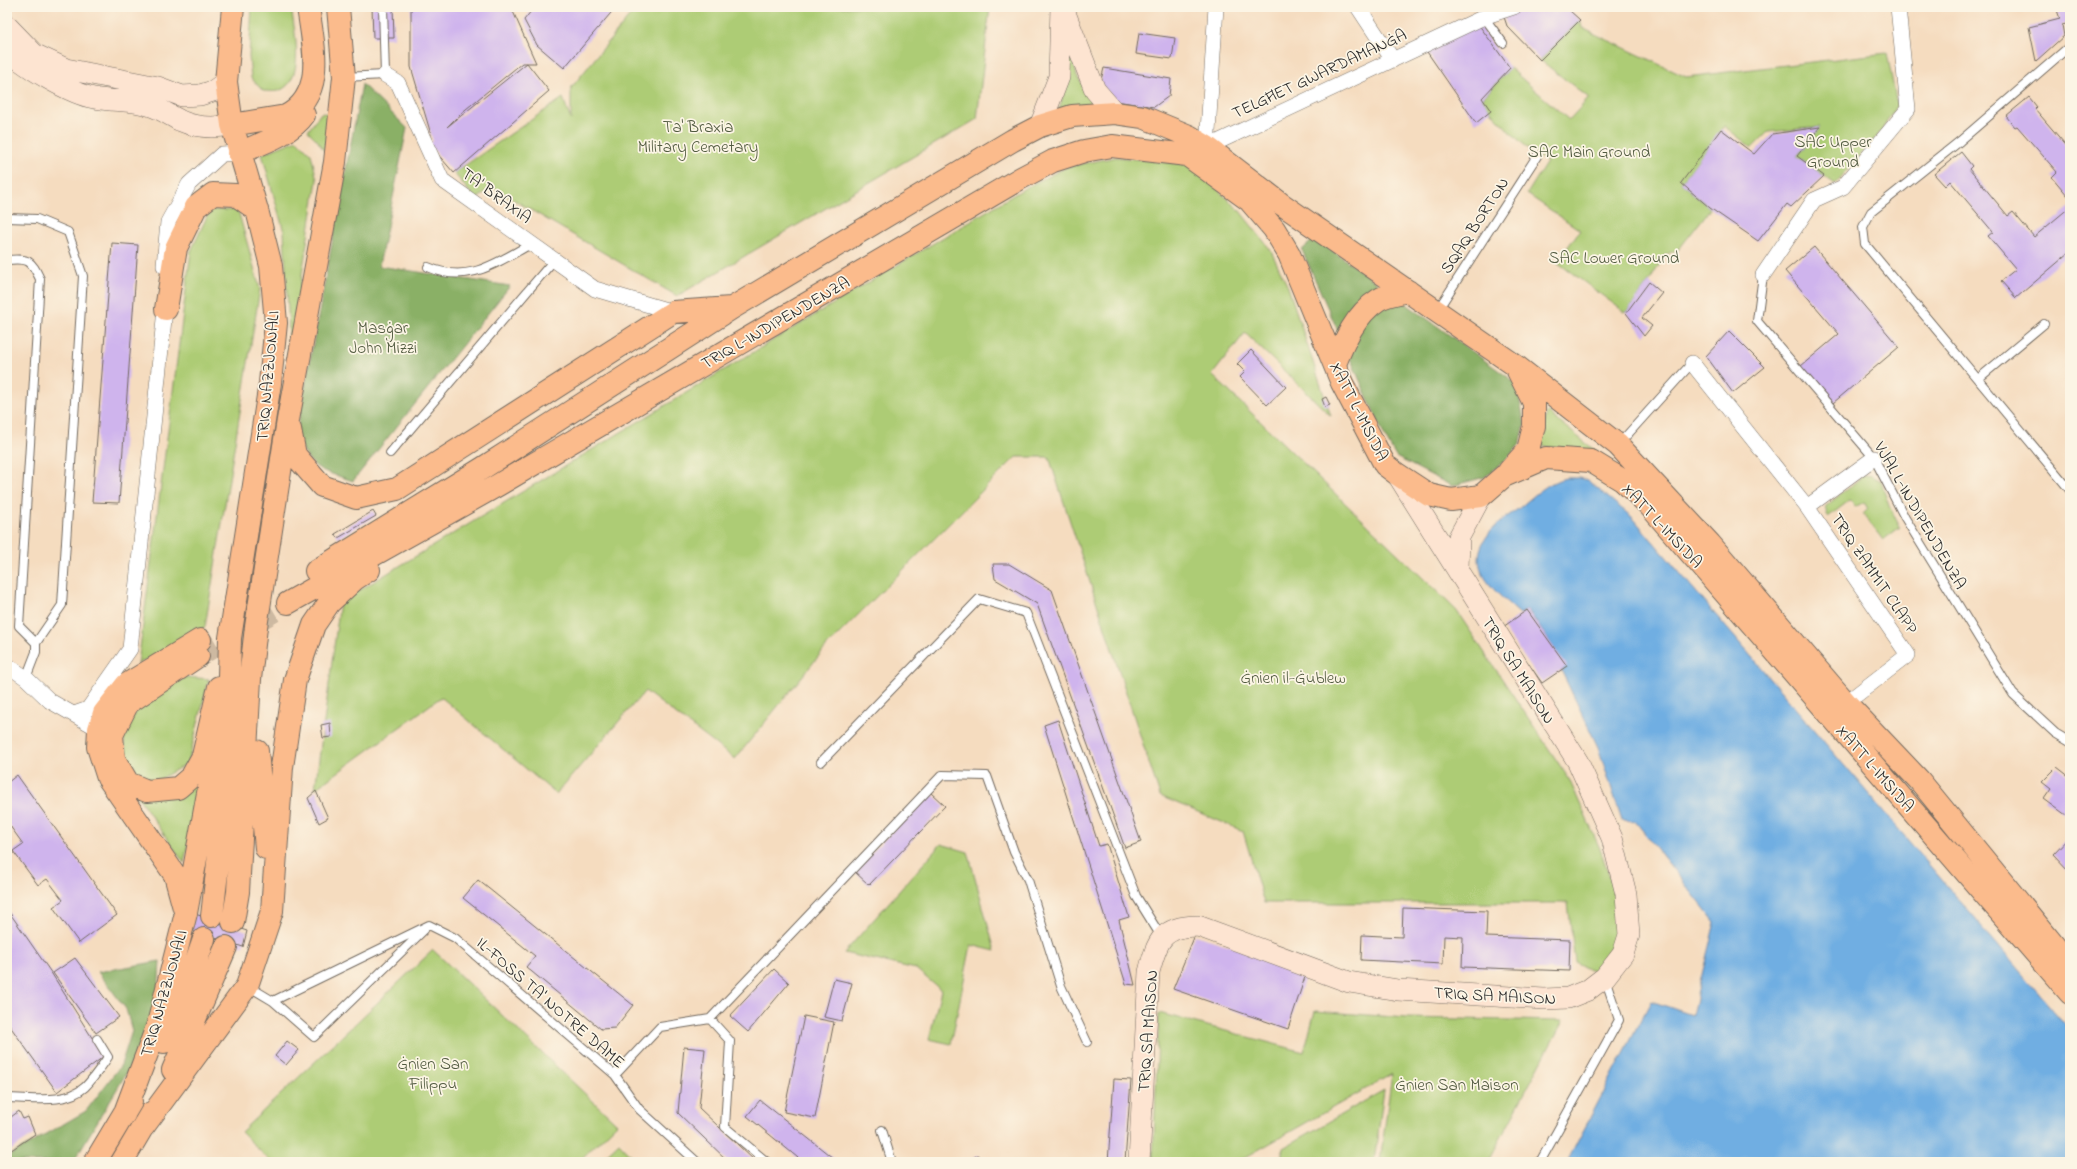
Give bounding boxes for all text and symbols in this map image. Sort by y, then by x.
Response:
street label: TELGĦET GWARDAMANĠA [1228,23,1411,126]
park label: Ta' Braxia Military Cemetary [638,115,758,161]
park label: SAC Upper Ground [1794,130,1872,175]
park label: SAC Main Ground [1528,140,1651,165]
street label: TA' BRAXIA [456,162,537,230]
street label: SQAQ BORTON [1435,173,1516,279]
park label: SAC Lower Ground [1549,246,1680,271]
street label: TRIQ L-INDIPENDENZA [697,270,855,376]
street label: TRIQ NAZZJONALI [250,310,287,443]
park label: Masġar John Mizzi [349,316,417,361]
street label: XATT L-IMSIDA [1323,358,1395,466]
street label: VJAL L-INDIPENDENZA [1867,436,1972,594]
street label: XATT L-IMSIDA [1616,478,1708,574]
street label: TRIQ ZAMMIT CLAPP [1824,508,1924,639]
street label: TRIQ SA MAISON [1475,612,1561,729]
park label: Ġnien il-Ġublew [1240,666,1346,691]
street label: XATT L-IMSIDA [1830,720,1920,818]
street label: TRIQ NAZZJONALI [134,927,195,1060]
street label: IL-FOSS TA' NOTRE DAME [470,931,630,1075]
street label: TRIQ SA MAISON [1132,969,1165,1093]
street label: TRIQ SA MAISON [1433,981,1557,1012]
park label: Ġnien San Filippu [398,1052,468,1097]
park label: Ġnien San Maison [1395,1073,1519,1098]

